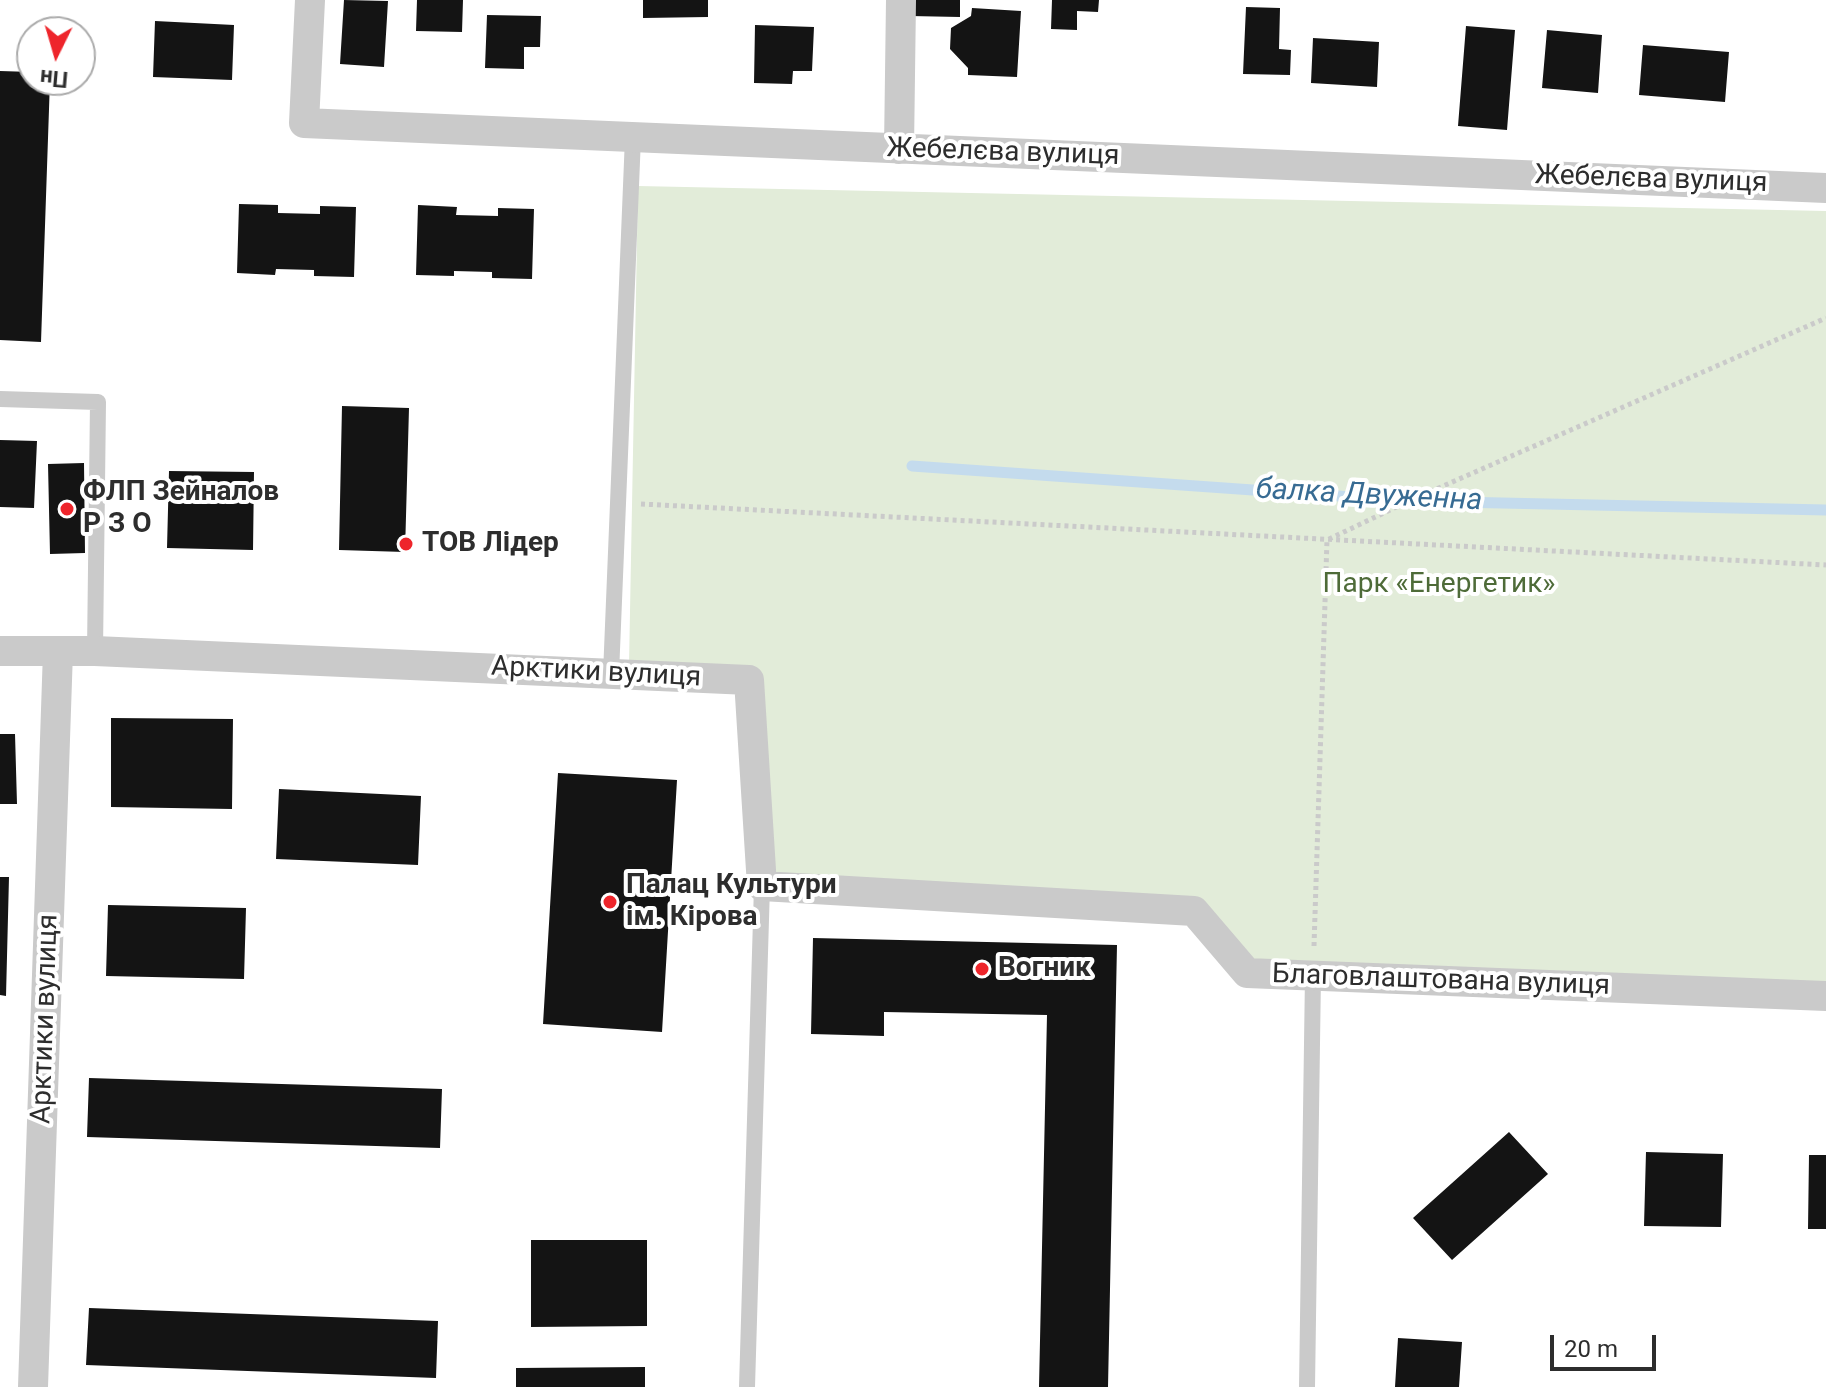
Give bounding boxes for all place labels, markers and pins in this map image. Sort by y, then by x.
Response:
place label: ФЛП Зейналов Р З О [83,476,279,542]
marker: ФЛП Зейналов Р З О [58,500,76,518]
place label: ТОВ Лідер [422,527,559,561]
marker: ТОВ Лідер [397,535,415,553]
place label: Палац Культури ім. Кірова [626,869,837,935]
marker: Палац Культури ім. Кірова [601,893,619,911]
place label: Вогник [998,952,1091,986]
marker: Вогник [973,960,991,978]

